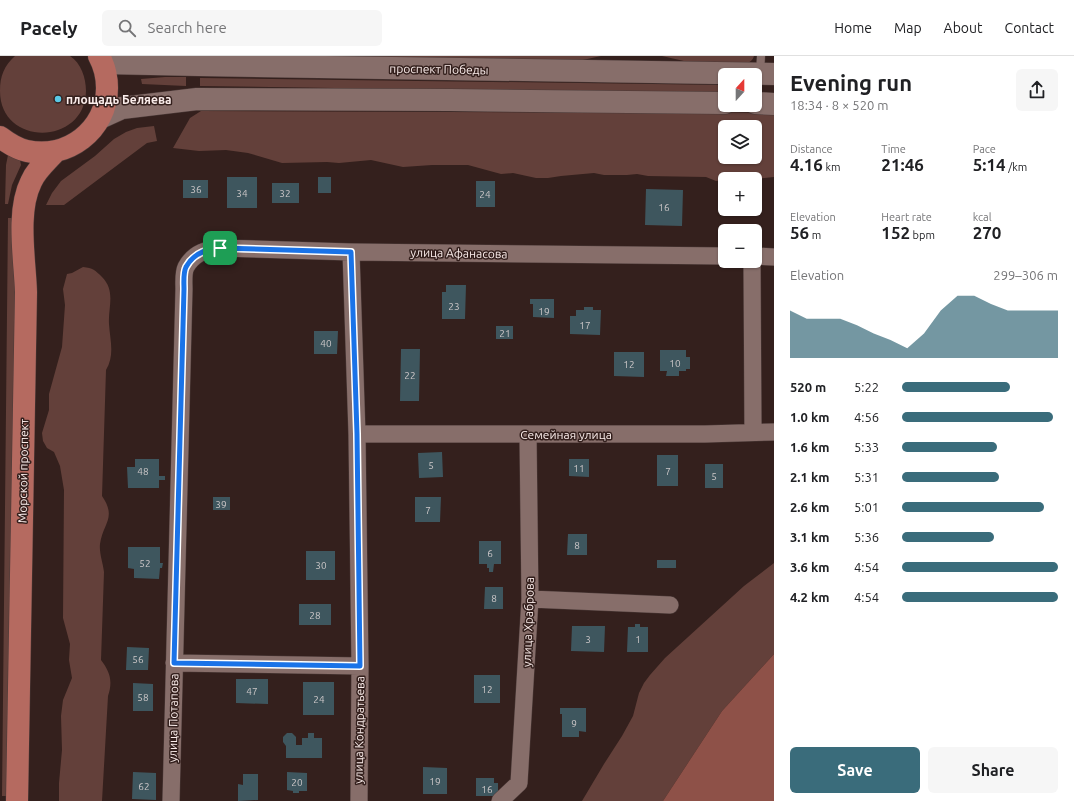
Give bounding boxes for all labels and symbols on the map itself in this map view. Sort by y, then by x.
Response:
street label: проспект Победы [389,62,489,76]
north arrow [718,68,762,112]
place label: площадь Беляева [66,93,171,106]
marker: площадь Беляева [53,94,63,104]
house number: 36 [190,184,202,195]
house number: 34 [236,188,248,199]
house number: 32 [279,188,291,199]
house number: 24 [479,189,491,200]
house number: 16 [658,202,670,213]
pin [203,231,237,265]
street label: улица Афанасова [410,246,508,260]
house number: 23 [448,301,460,312]
house number: 19 [538,306,550,317]
house number: 17 [579,320,591,331]
house number: 21 [499,328,511,339]
house number: 40 [320,338,332,349]
house number: 10 [669,358,681,369]
house number: 12 [623,359,635,370]
house number: 22 [404,370,416,381]
street label: Морской проспект [16,418,30,523]
street label: Семейная улица [520,428,612,441]
house number: 5 [428,460,434,471]
house number: 11 [573,463,585,474]
house number: 48 [137,466,149,477]
house number: 7 [665,466,671,477]
house number: 5 [711,471,717,482]
house number: 39 [215,499,227,510]
house number: 7 [425,505,431,516]
house number: 8 [574,540,580,551]
house number: 6 [487,548,493,559]
house number: 52 [139,558,151,569]
house number: 30 [315,560,327,571]
street label: улица Храброва [520,577,536,667]
house number: 8 [491,593,497,604]
house number: 28 [309,610,321,621]
house number: 3 [585,634,591,645]
house number: 1 [635,634,641,645]
house number: 56 [132,654,144,665]
street label: улица Потапова [166,673,180,763]
street label: улица Кондратьева [352,676,366,784]
house number: 12 [481,684,493,695]
house number: 47 [246,686,258,697]
house number: 58 [137,692,149,703]
house number: 24 [313,694,325,705]
house number: 9 [571,718,577,729]
house number: 19 [429,776,441,787]
house number: 20 [291,777,303,788]
house number: 62 [138,781,150,792]
house number: 16 [481,784,493,795]

